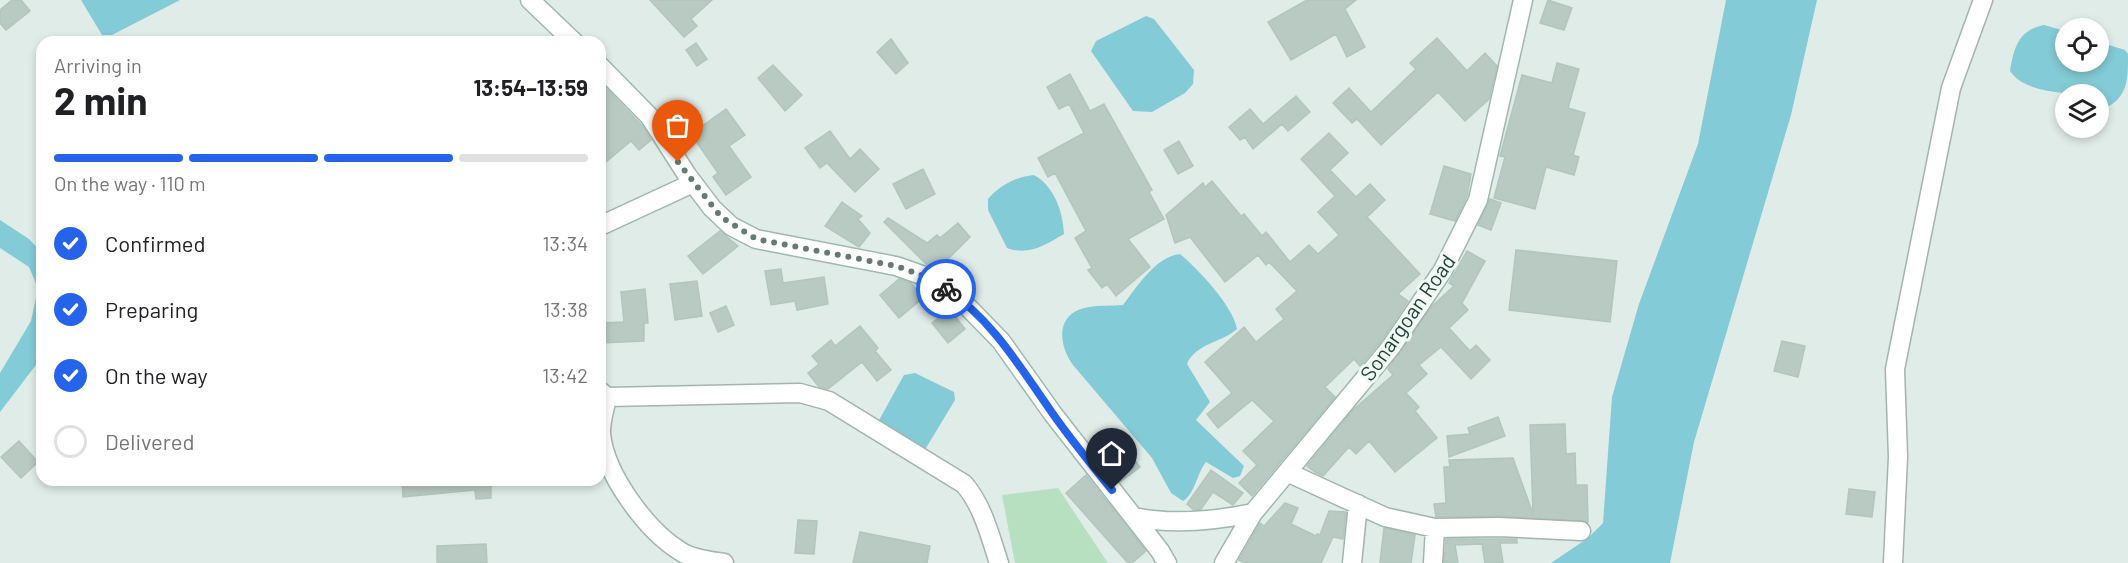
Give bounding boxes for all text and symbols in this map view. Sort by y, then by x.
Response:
map controls [2055,18,2109,138]
button: locate [2055,18,2109,72]
text: Arriving in [54,53,142,77]
text: 13:54–13:59 [473,74,588,100]
text: 2 min [54,76,147,123]
button: layers [2055,84,2109,138]
pin [652,100,703,162]
icon: bag [661,109,694,142]
text: On the way · 110 m [54,171,205,195]
icon: check [54,227,87,260]
text: Confirmed [105,230,205,256]
text: 13:34 [543,231,588,255]
street label: Sonargoan Road [1354,249,1460,385]
courier [916,259,976,319]
icon: bike [930,273,963,306]
icon: check [54,293,87,326]
text: Preparing [105,296,198,322]
text: 13:38 [543,297,588,321]
icon: check [54,359,87,392]
text: On the way [105,362,208,388]
text: 13:42 [542,363,588,387]
text: Delivered [105,428,194,454]
pin [1086,428,1137,490]
icon: home [1095,437,1128,470]

